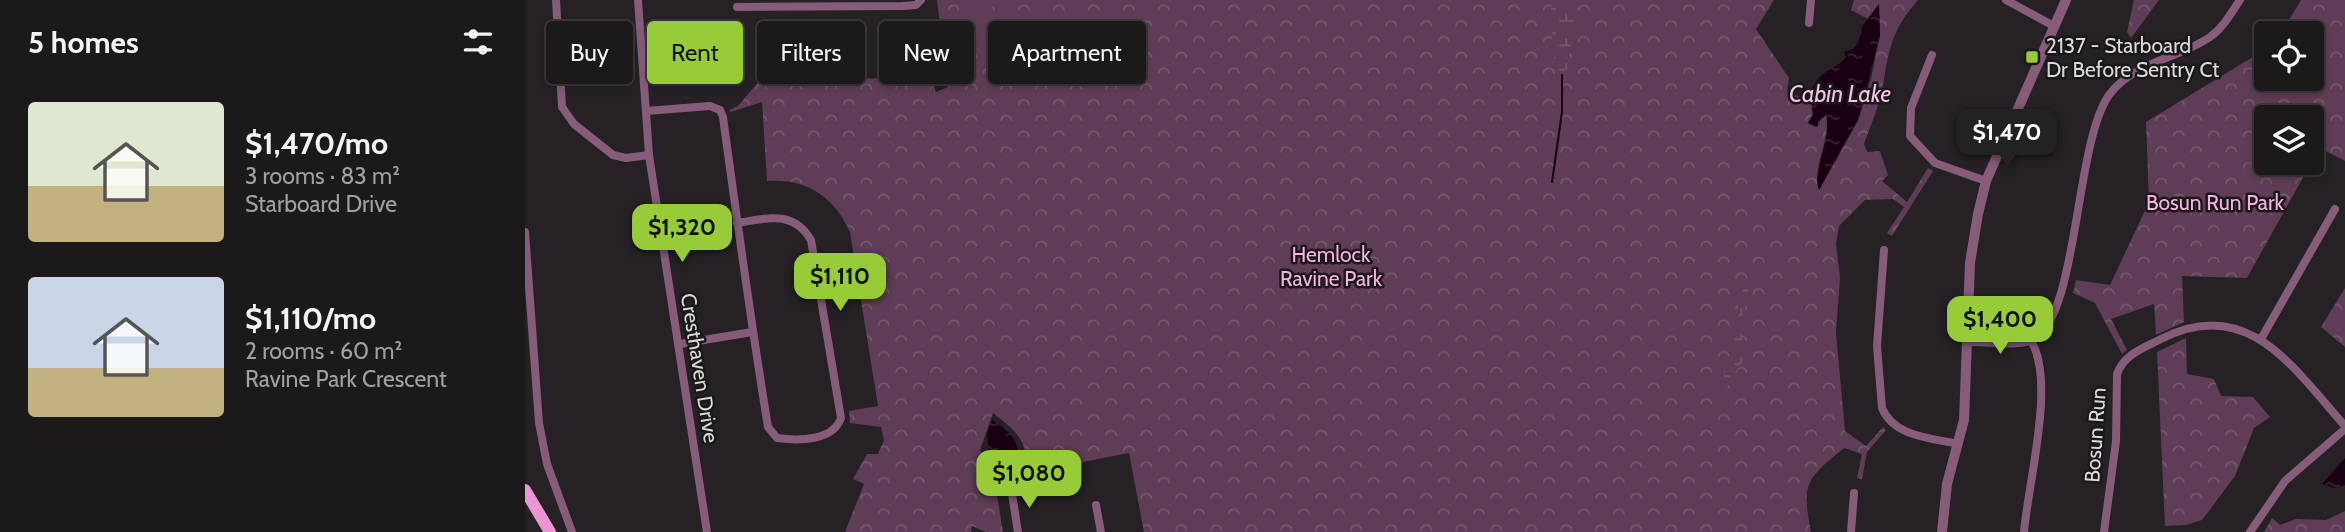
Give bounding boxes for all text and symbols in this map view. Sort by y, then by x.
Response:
chip: Buy [546,21,633,84]
chip: Rent [647,21,743,84]
chip: Filters [757,21,865,84]
chip: New [879,21,974,84]
chip: Apartment [988,21,1146,84]
map controls [2254,21,2324,175]
button: locate [2254,21,2324,91]
icon: filters [459,23,497,61]
text: 5 homes [28,24,139,61]
place label: 2137 - Starboard Dr Before Sentry Ct [2046,33,2219,82]
marker: 2137 - Starboard Dr Before Sentry Ct [2024,49,2040,65]
water label: Cabin Lake [1789,80,1891,108]
button: layers [2254,105,2324,175]
pin: $1,470 [1950,110,2064,169]
text: $1,470 [1972,118,2042,146]
text: $1,470/mo [245,125,388,162]
icon: home [84,130,168,214]
text: 3 rooms · 83 m² [245,162,400,190]
text: Starboard Drive [245,190,397,218]
park label: Bosun Run Park [2146,190,2285,215]
pin: $1,320 [625,204,739,264]
text: $1,320 [648,213,716,241]
park label: Hemlock Ravine Park [1280,242,1383,291]
pin: $1,110 [783,254,897,313]
text: $1,110 [810,262,870,290]
street label: Cresthaven Drive [676,291,724,445]
pin: $1,400 [1943,296,2057,356]
text: $1,110/mo [245,300,376,337]
icon: home [84,305,168,389]
text: $1,400 [1963,305,2037,333]
text: 2 rooms · 60 m² [245,337,402,365]
text: Ravine Park Crescent [245,365,447,393]
street label: Bosun Run [2079,387,2111,483]
pin: $1,080 [972,450,1086,510]
text: $1,080 [992,459,1066,487]

